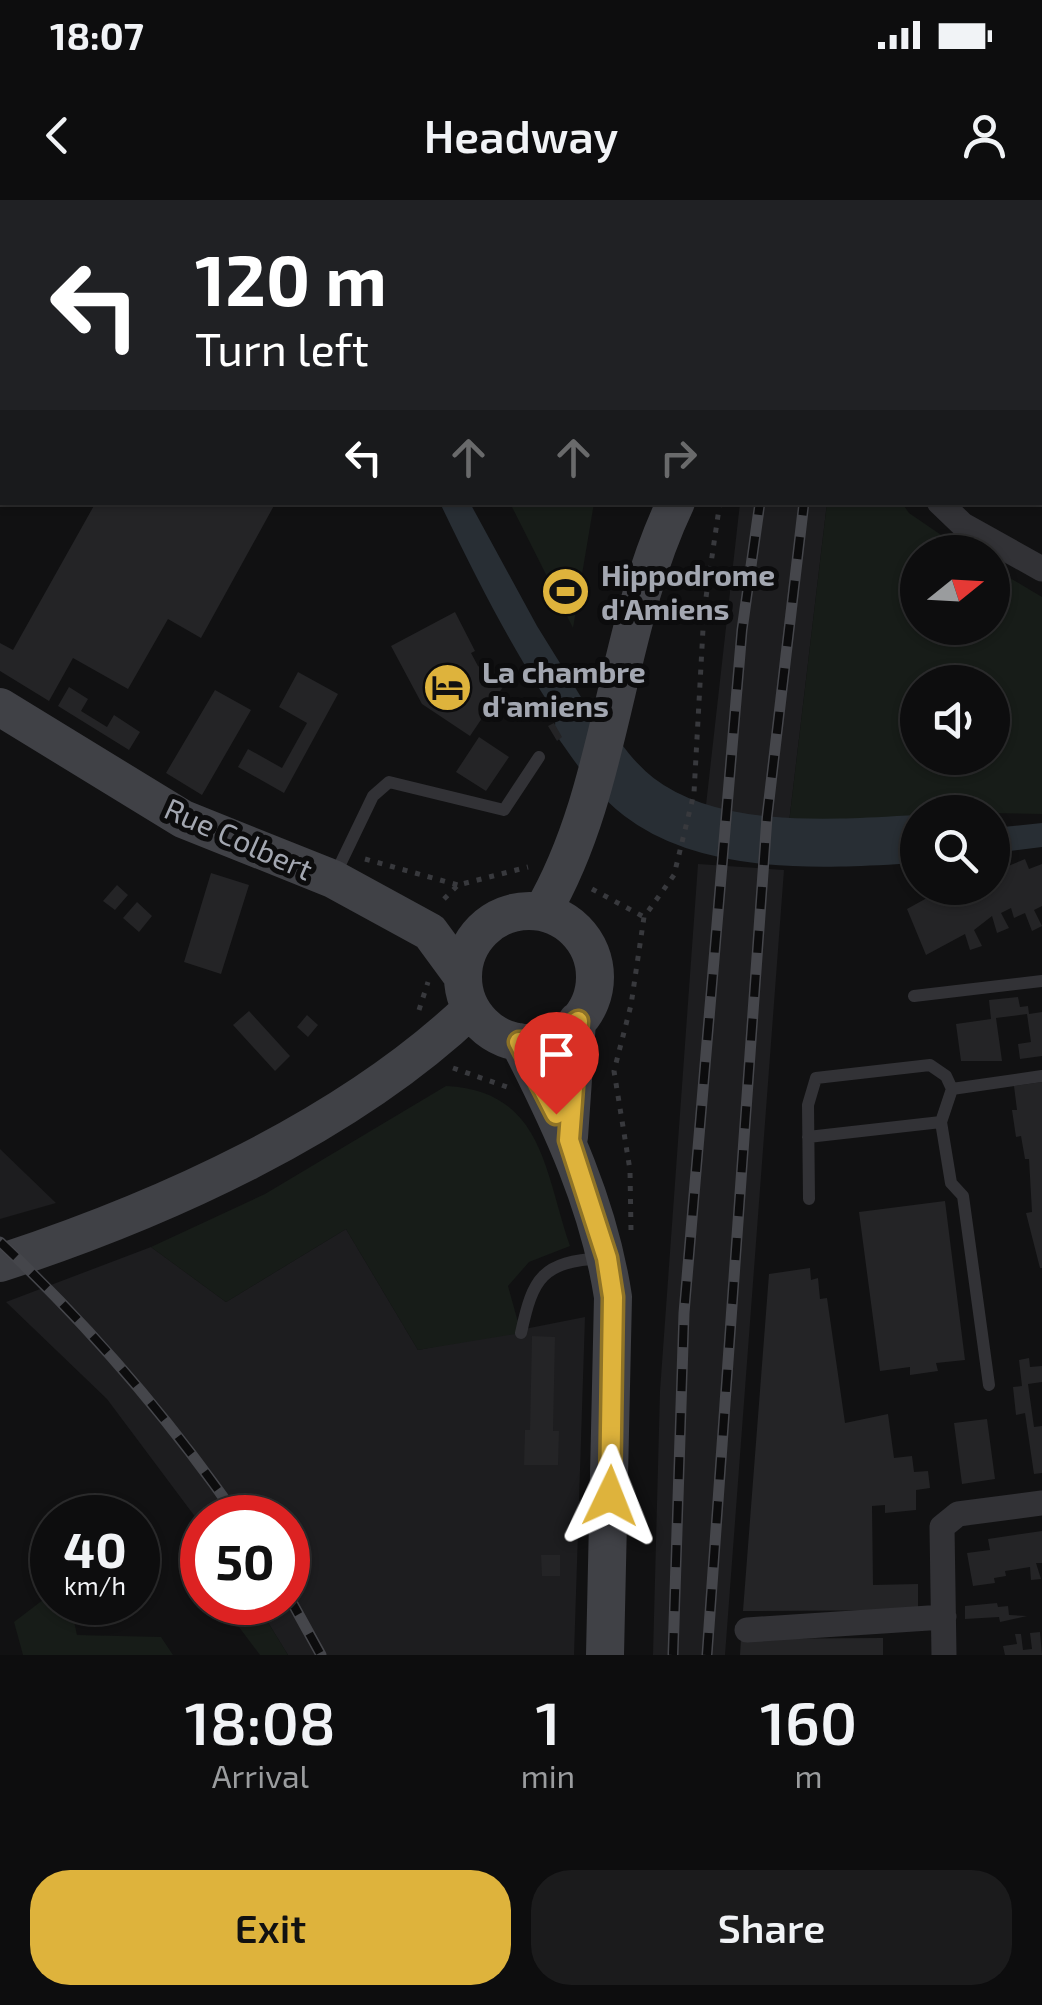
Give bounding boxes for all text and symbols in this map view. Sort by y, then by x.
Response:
text: 18:07 [50,12,144,58]
icon: back [30,108,85,163]
text: Headway [424,108,618,162]
icon: person [957,108,1012,163]
text: 120 m [195,236,387,320]
icon: left [30,240,160,370]
text: Turn left [195,321,369,375]
icon: left [336,430,391,485]
icon: ahead [441,430,496,485]
icon: ahead [546,430,601,485]
icon: right [651,430,706,485]
north arrow [900,535,1010,645]
map controls [900,535,1010,905]
place label: Hippodrome d'Amiens [601,556,775,626]
sports icon: Hippodrome d'Amiens [540,565,592,617]
place label: La chambre d'amiens [482,653,646,723]
hotel icon: La chambre d'amiens [421,662,473,714]
button: sound [900,665,1010,775]
street label: Rue Colbert [159,789,319,887]
button: search [900,795,1010,905]
pin [514,1012,599,1115]
icon: arrive [529,1027,584,1082]
position arrow [558,1444,662,1548]
speed limit sign: 50 [180,1495,310,1625]
text: 40 [63,1518,127,1578]
text: km/h [64,1570,126,1600]
text: 18:08 [185,1685,336,1757]
text: 1 [535,1685,560,1757]
text: 160 [760,1685,857,1757]
text: Arrival [212,1756,309,1794]
text: min [521,1756,575,1794]
text: m [795,1756,823,1794]
button: Exit [30,1870,511,1985]
button: Share [531,1870,1012,1985]

